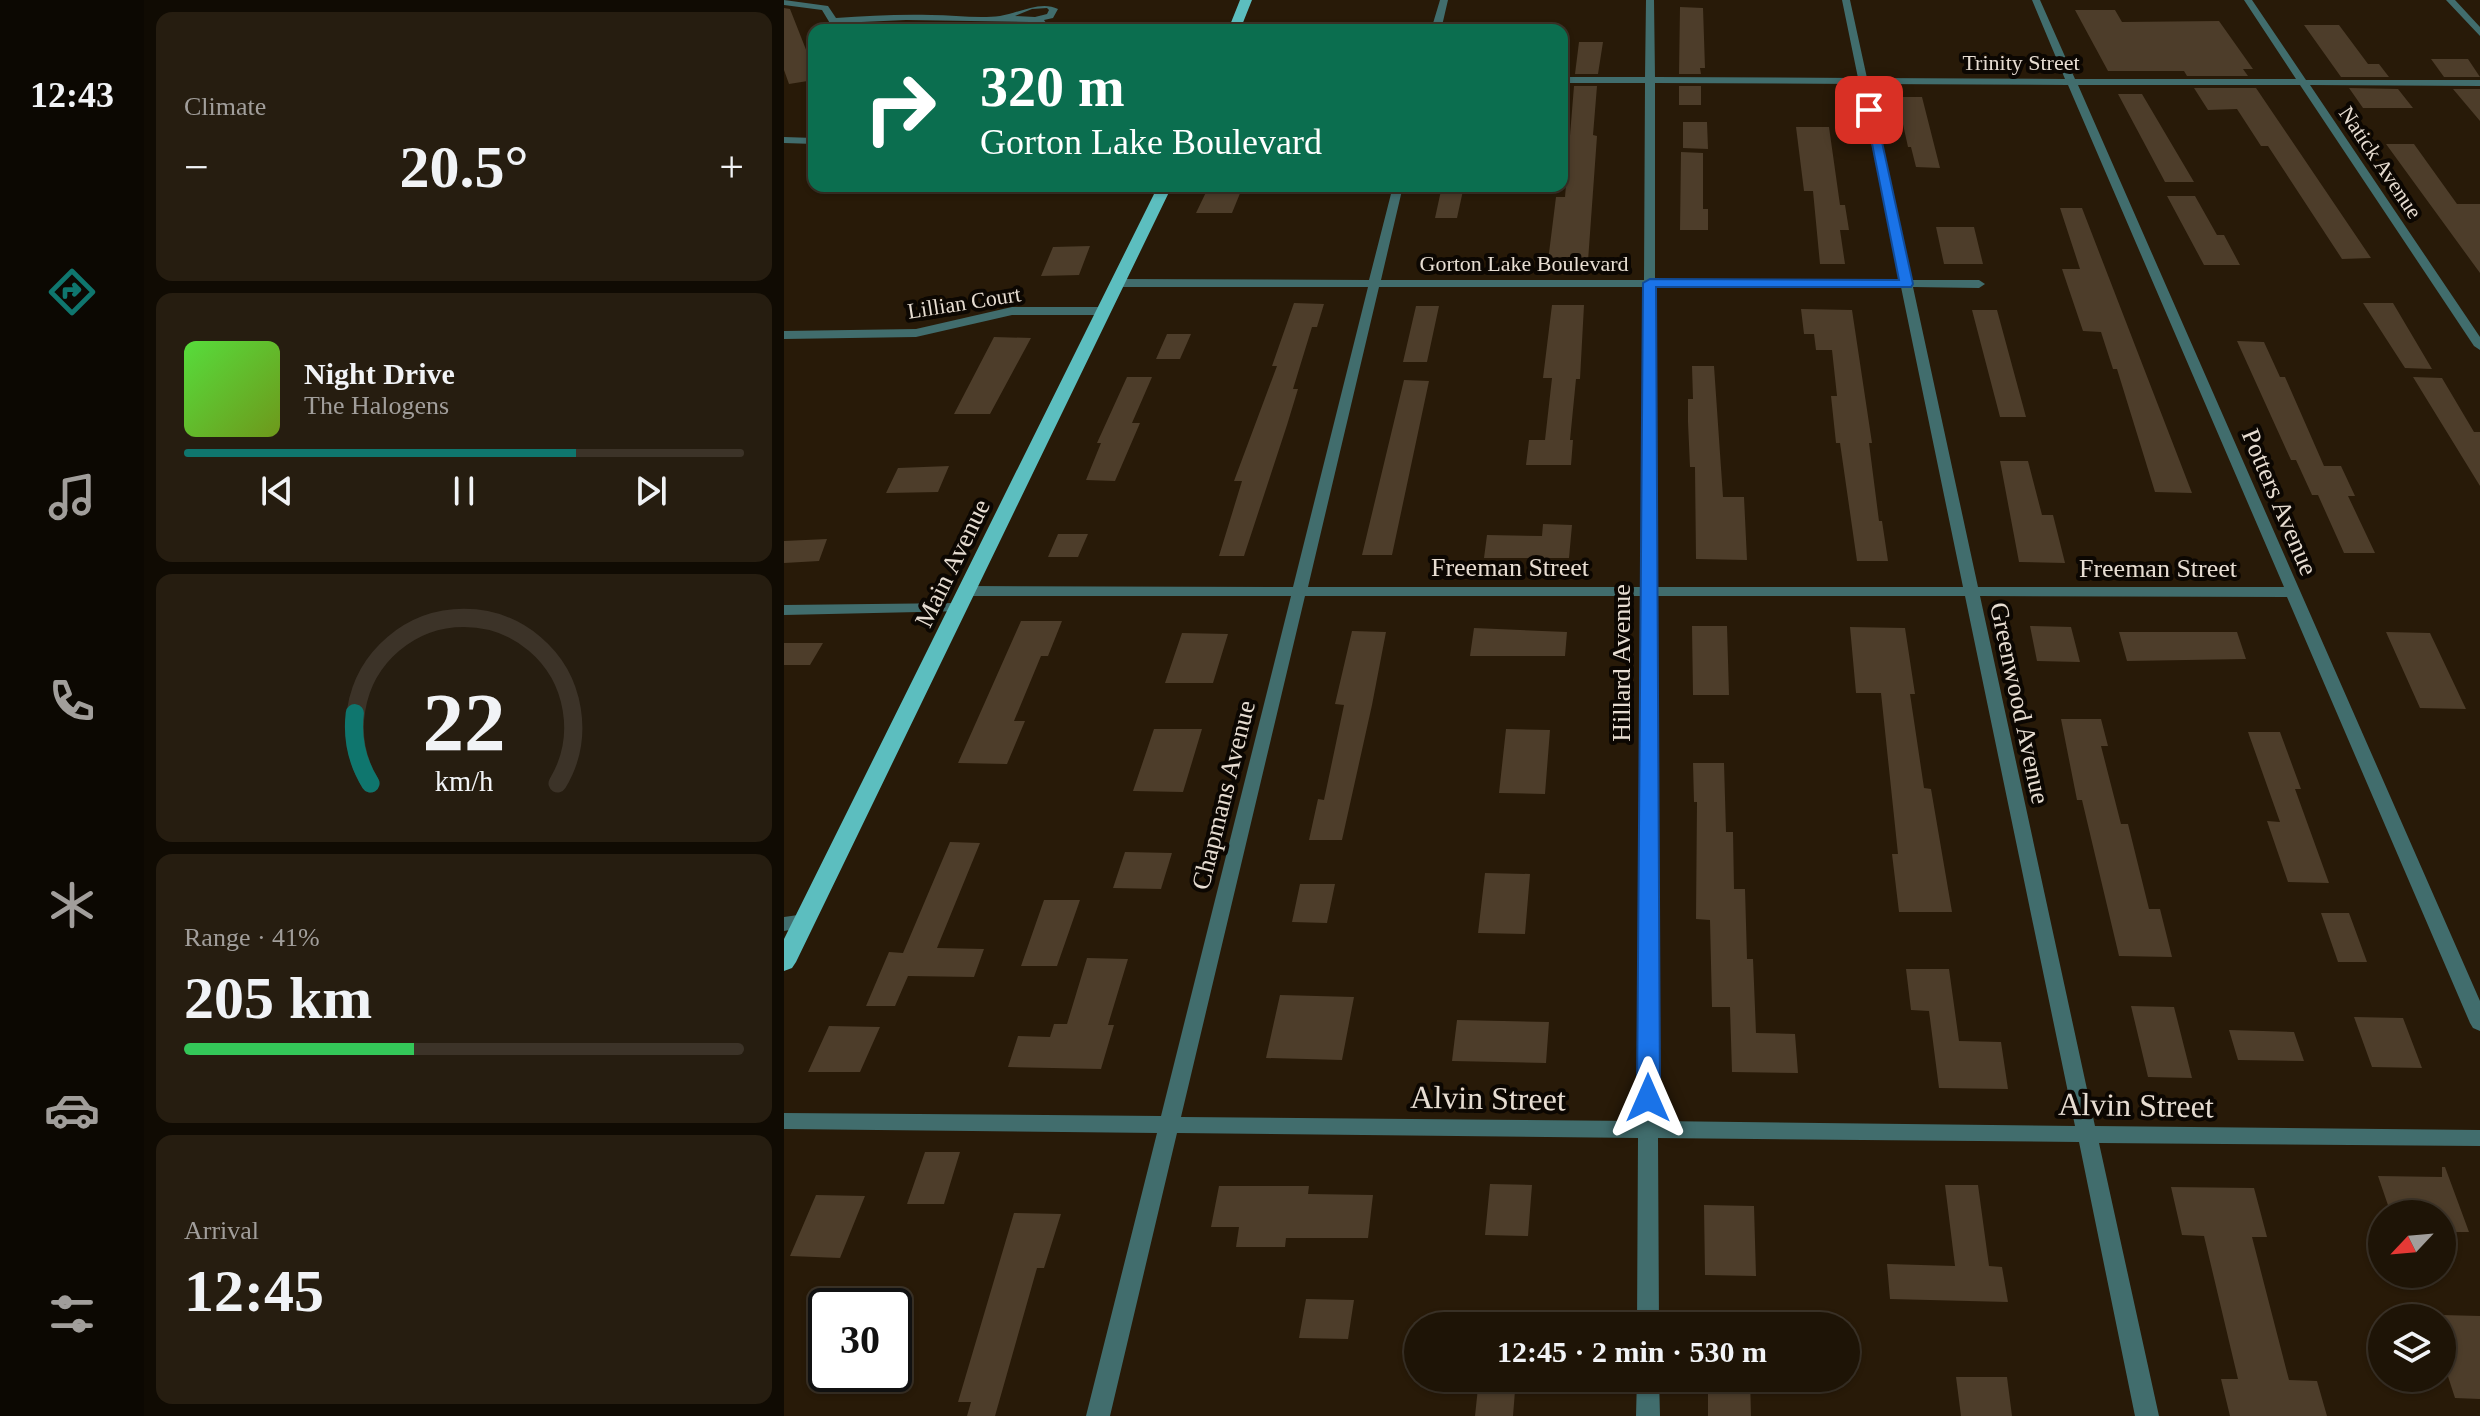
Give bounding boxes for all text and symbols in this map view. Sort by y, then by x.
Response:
street label: Trinity Street [1962,50,2080,75]
icon: right [848,56,952,160]
text: 320 m [980,56,1125,118]
text: 12:43 [30,75,114,115]
pin [1835,76,1903,144]
icon: arrive [1847,88,1891,132]
text: Climate [184,92,266,121]
street label: Natick Avenue [2334,102,2427,223]
text: Gorton Lake Boulevard [980,122,1322,162]
text: 20.5° [400,134,529,200]
text: − [184,143,209,192]
text: + [719,143,744,192]
street label: Gorton Lake Boulevard [1420,251,1628,276]
icon: directions [44,264,100,320]
street label: Lillian Court [906,281,1022,324]
text: Night Drive [304,357,455,390]
text: The Halogens [304,391,449,420]
street label: Potters Avenue [2236,425,2323,580]
icon: music [44,469,100,525]
icon: previous [255,469,299,513]
icon: pause [442,469,486,513]
icon: next [629,469,673,513]
street label: Main Avenue [909,494,996,632]
street label: Freeman Street [1431,553,1590,582]
street label: Freeman Street [2079,554,2238,583]
street label: Hillard Avenue [1607,584,1636,742]
street label: Greenwood Avenue [1984,600,2055,807]
icon: phone [44,673,100,729]
text: 22 [422,676,506,768]
street label: Chapmans Avenue [1186,698,1261,893]
text: km/h [435,766,493,797]
icon: climate [44,877,100,933]
text: Range · 41% [184,923,320,952]
text: 205 km [184,965,372,1031]
position arrow [1606,1056,1690,1140]
street label: Alvin Street [1410,1079,1566,1117]
icon: car [44,1082,100,1138]
street label: Alvin Street [2058,1086,2214,1124]
north arrow [2368,1200,2456,1288]
map controls [2368,1200,2456,1392]
text: Arrival [184,1216,259,1245]
text: 12:45 [184,1258,324,1324]
icon: filters [44,1286,100,1342]
speed limit sign: 30 [808,1288,912,1392]
button: layers [2368,1304,2456,1392]
text: 12:45 · 2 min · 530 m [1497,1335,1767,1368]

